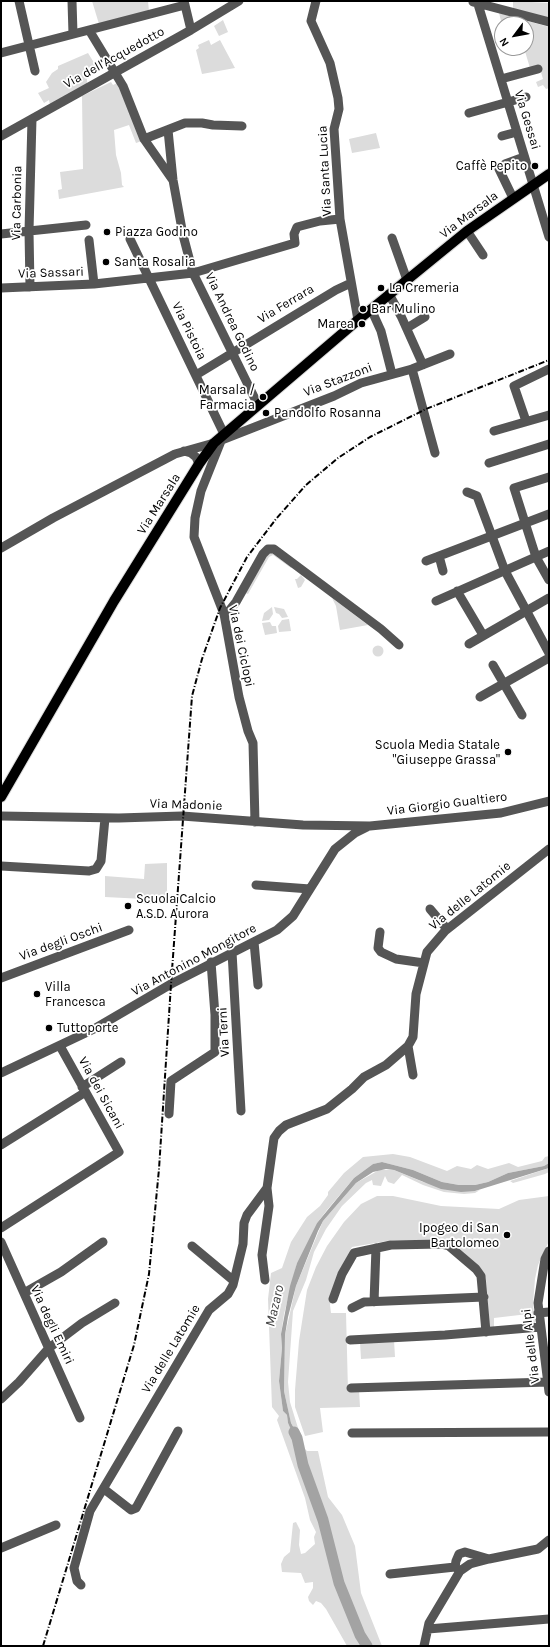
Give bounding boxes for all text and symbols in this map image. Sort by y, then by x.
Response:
north arrow [494,16,534,56]
street label: Via dell'Acquedotto [61,24,167,92]
text: N [497,35,512,49]
street label: Via Gessai [511,88,543,152]
street label: Via Santa Lucia [315,125,335,217]
place label: Caffè Pepito [456,158,527,174]
marker: Caffè Pepito [530,161,540,171]
street label: Via Carbonia [9,165,25,241]
street label: Via Marsala [437,188,501,242]
place label: Piazza Godino [115,224,198,240]
marker: Piazza Godino [102,227,112,237]
place label: Santa Rosalia [114,254,196,270]
marker: Santa Rosalia [101,257,111,267]
street label: Via Sassari [18,264,84,282]
street label: Via Andrea Godino [201,270,263,374]
place label: La Cremeria [389,280,459,296]
street label: Via Ferrara [255,281,317,327]
marker: La Cremeria [376,283,386,293]
street label: Via Pistoia [168,300,210,362]
place label: Bar Mulino [371,301,435,317]
marker: Bar Mulino [358,304,368,314]
place label: Marea [317,316,354,332]
marker: Marea [357,319,367,329]
street label: Via Stazzoni [301,360,375,400]
place label: Marsala / Farmacia [199,382,255,413]
marker: Marsala / Farmacia [258,392,268,402]
place label: Pandolfo Rosanna [274,405,381,421]
marker: Pandolfo Rosanna [261,408,271,418]
street label: Via Marsala [134,471,184,537]
street label: Via dei Ciclopi [225,604,257,688]
place label: Scuola Media Statale "Giuseppe Grassa" [375,737,500,768]
marker: Scuola Media Statale "Giuseppe Grassa" [503,747,513,757]
street label: Via Giorgio Gualtiero [386,789,508,819]
street label: Via Madonie [149,796,223,814]
street label: Via delle Latomie [426,858,514,934]
place label: Scuola Calcio A.S.D. Aurora [136,891,216,922]
marker: Scuola Calcio A.S.D. Aurora [123,901,133,911]
street label: Via degli Oschi [17,920,105,964]
street label: Via Antonino Mongitore [129,920,259,1000]
place label: Villa Francesca [45,979,106,1010]
marker: Villa Francesca [32,989,42,999]
street label: Via Terni [215,1007,233,1057]
place label: Tuttoporte [57,1020,118,1036]
marker: Tuttoporte [44,1023,54,1033]
street label: Via dei Sicani [75,1054,127,1132]
place label: Ipogeo di San Bartolomeo [419,1220,499,1251]
marker: Ipogeo di San Bartolomeo [502,1230,512,1240]
street label: Via degli Emiri [27,1283,77,1367]
water label: Mazaro [262,1283,288,1329]
street label: Via delle Latomie [138,1302,204,1396]
street label: Via delle Alpi [519,1308,543,1384]

